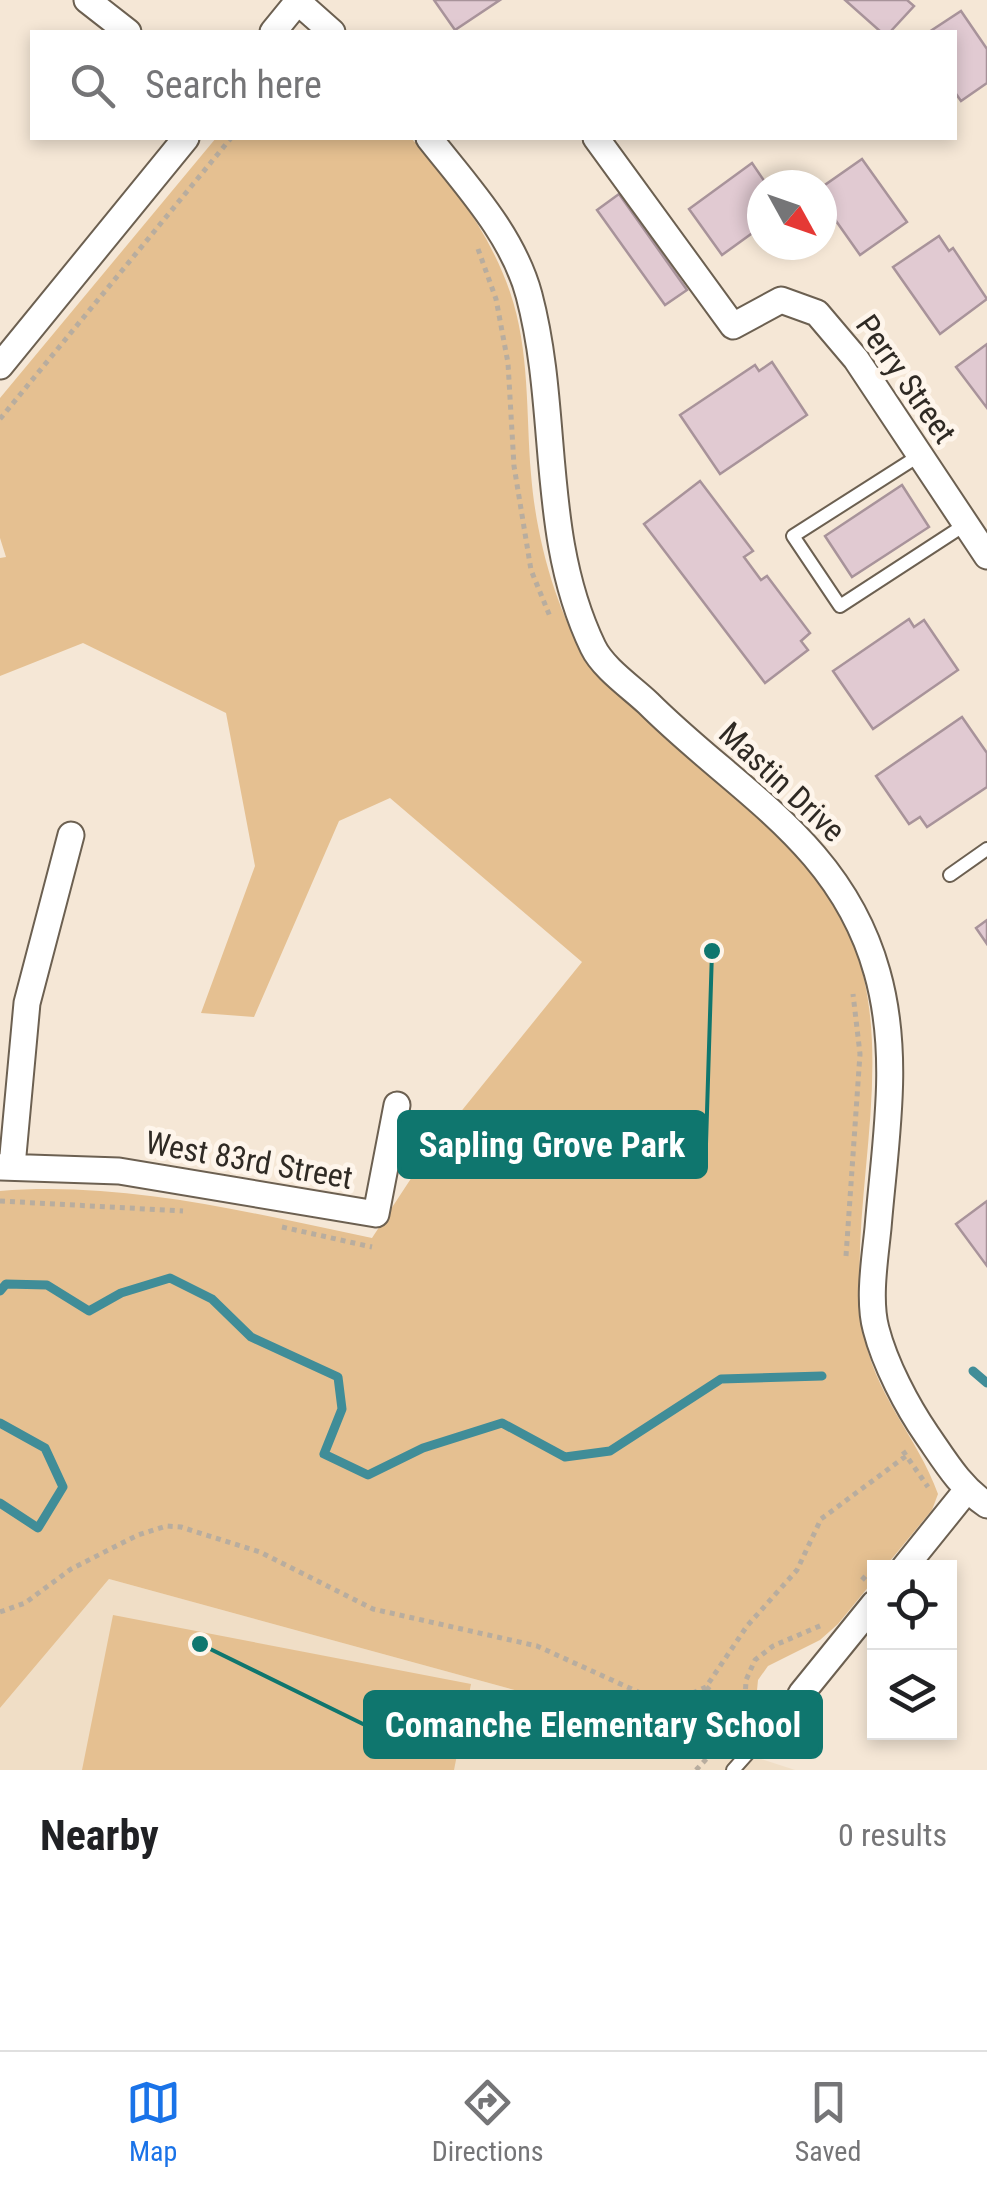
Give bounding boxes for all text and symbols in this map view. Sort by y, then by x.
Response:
search box [30,30,957,140]
icon: search [65,58,120,113]
text: Search here [145,63,322,107]
north arrow [747,170,837,260]
street label: Perry Street [848,307,964,451]
street label: Mastin Drive [711,714,853,850]
callout: Sapling Grove Park [399,1112,706,1177]
street label: West 83rd Street [143,1123,355,1197]
text: Sapling Grove Park [419,1125,686,1166]
map controls [867,1560,957,1740]
button: locate [867,1560,957,1650]
button: layers [867,1650,957,1740]
callout: Comanche Elementary School [365,1692,821,1757]
text: Comanche Elementary School [385,1705,801,1746]
text: Nearby [40,1811,159,1860]
text: 0 results [838,1816,947,1854]
tab: Map [126,2075,181,2168]
tab: Directions [432,2075,544,2168]
tab: Saved [795,2075,861,2168]

